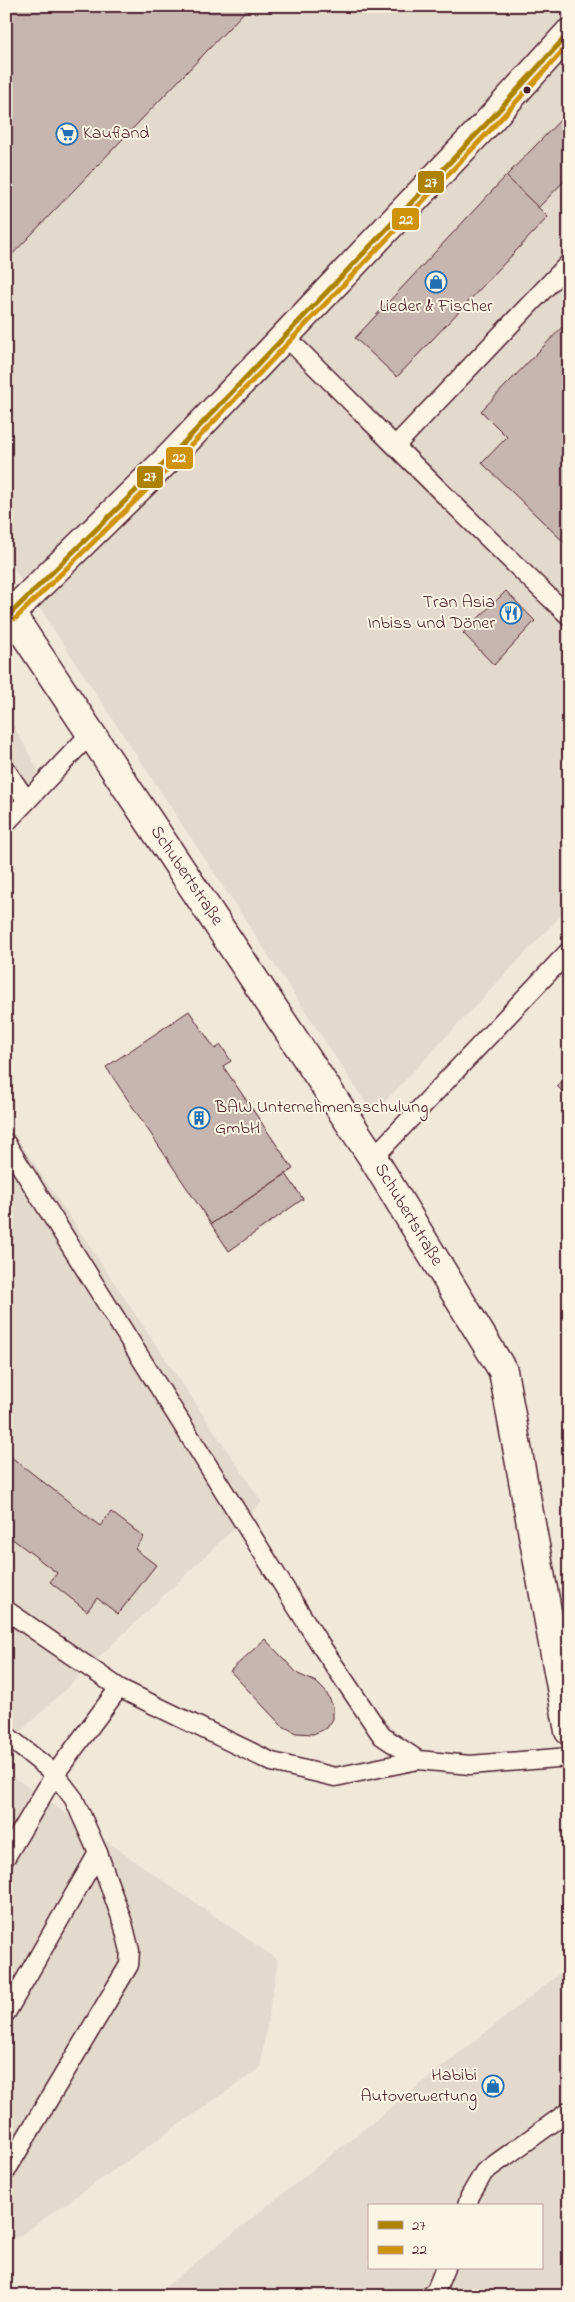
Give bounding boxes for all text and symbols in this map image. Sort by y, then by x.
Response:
unlabelled marker [522,85,532,95]
place label: Kaufland [83,121,149,147]
supermarket icon: Kaufland [55,122,79,146]
line badge: 27 [417,170,445,194]
text: 27 [424,173,438,194]
line badge: 22 [391,207,420,231]
text: 22 [398,210,413,231]
shop icon: Lieder & Fischer [424,270,448,294]
place label: Lieder & Fischer [379,294,493,320]
line badge: 22 [165,446,194,470]
text: 22 [171,448,186,469]
line badge: 27 [136,465,164,489]
text: 27 [143,467,157,488]
place label: Tran Asia Inbiss und Döner [368,590,495,637]
restaurant icon: Tran Asia Inbiss und Döner [499,601,523,625]
street label: Schubertstraße [143,821,230,932]
place label: BAW Unternehmensschulung GmbH [214,1095,428,1142]
building icon: BAW Unternehmensschulung GmbH [187,1106,211,1130]
street label: Schubertstraße [367,1159,449,1272]
place label: Habibi Autoverwertung [360,2063,477,2111]
shop icon: Habibi Autoverwertung [481,2074,505,2098]
legend [368,2204,542,2270]
text: 27 [412,2215,426,2237]
text: 22 [412,2239,427,2261]

